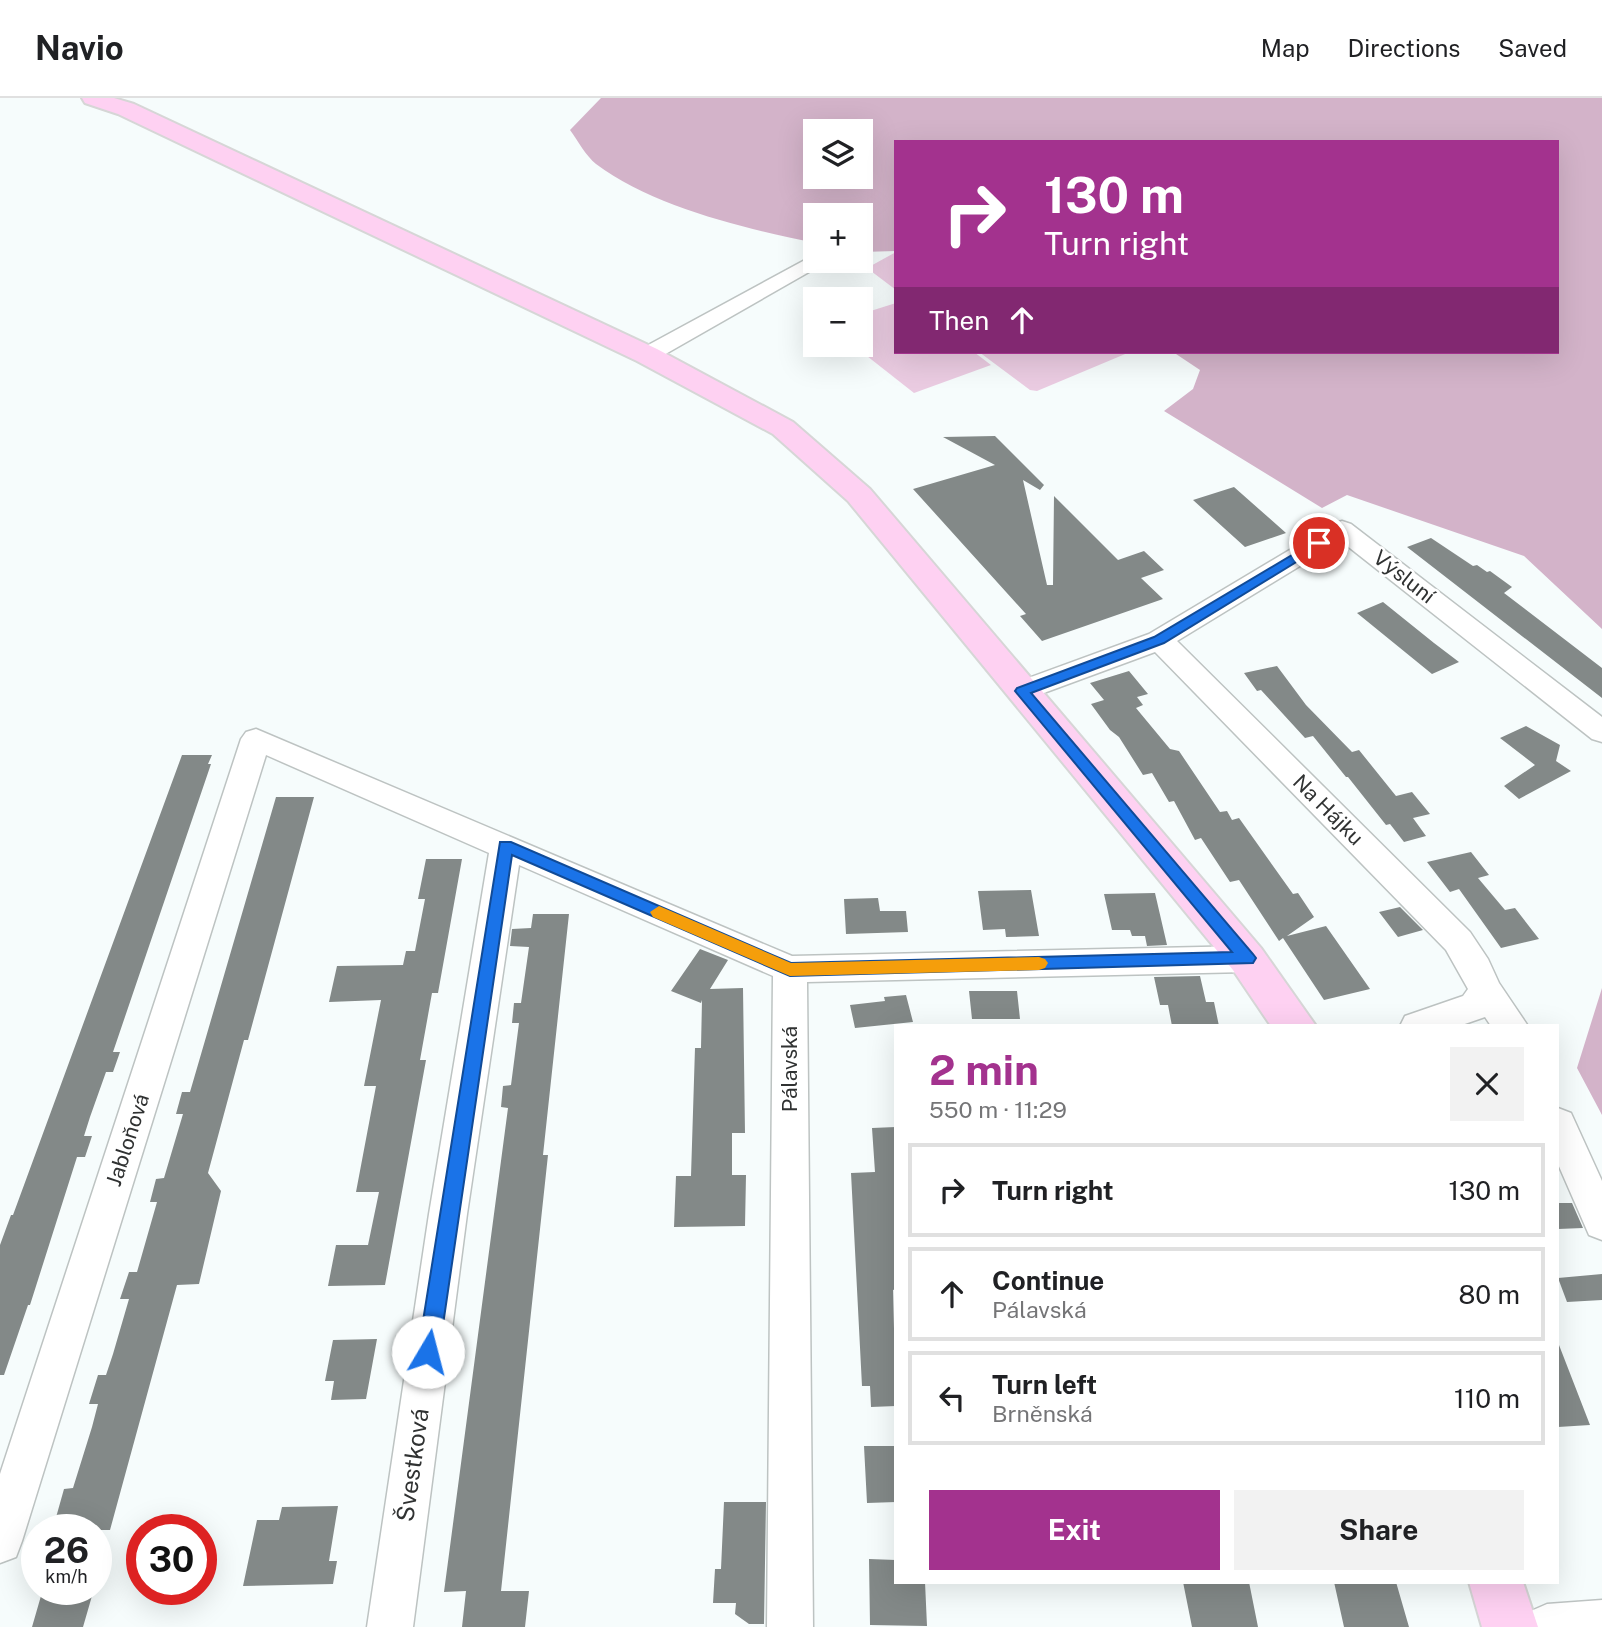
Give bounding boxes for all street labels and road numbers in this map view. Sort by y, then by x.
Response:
street label: Výsluní [1369,545,1441,609]
street label: Na Hájku [1288,769,1369,850]
street label: Pálavská [777,1026,802,1112]
street label: Jabloňová [101,1090,154,1189]
street label: Švestková [390,1406,434,1523]

